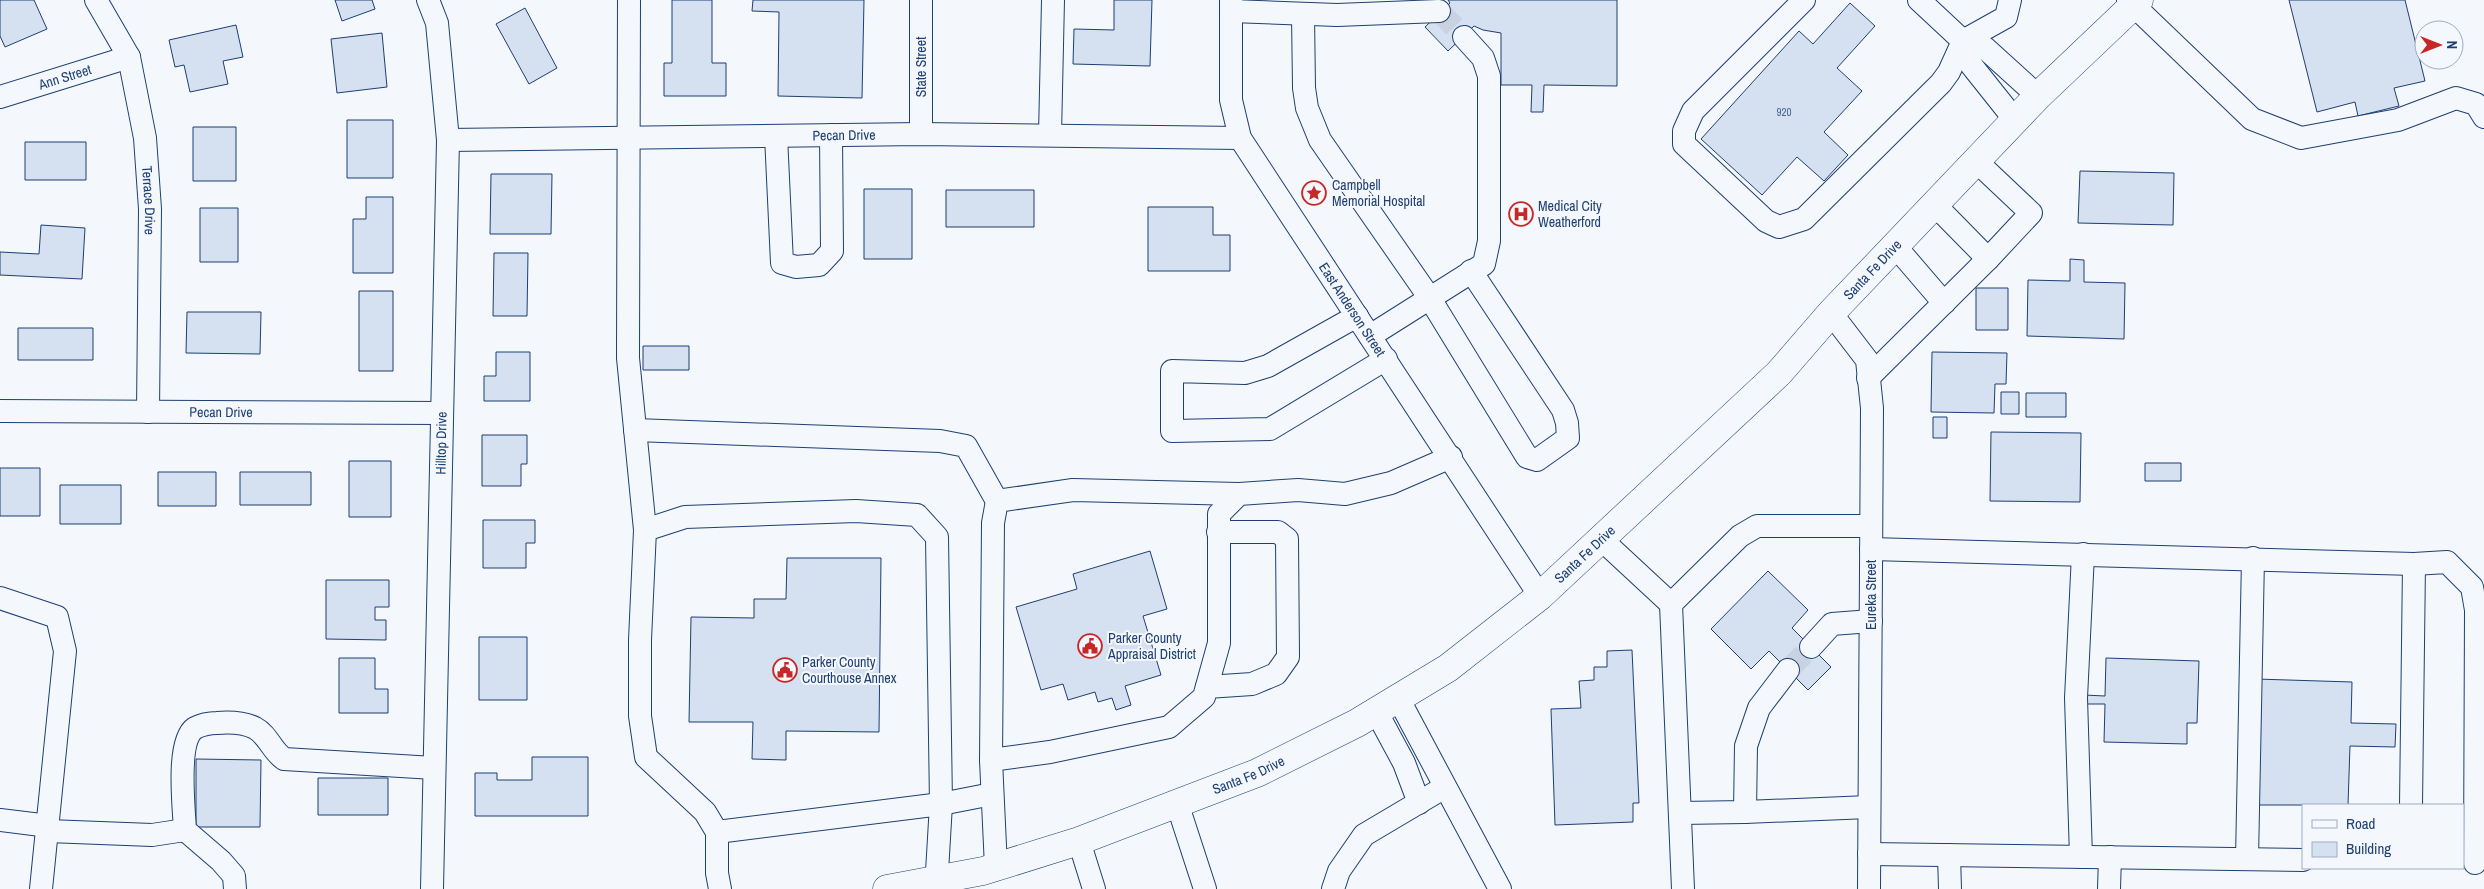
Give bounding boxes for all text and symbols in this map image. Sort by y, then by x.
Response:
north arrow [2414,20,2464,70]
street label: State Street [912,37,930,97]
text: N [2443,41,2461,49]
street label: Ann Street [35,60,94,94]
house number: 920 [1776,105,1792,119]
street label: Pecan Drive [812,126,876,144]
street label: Terrace Drive [138,165,159,235]
place label: Campbell Memorial Hospital [1332,176,1425,210]
place icon: Campbell Memorial Hospital [1301,180,1327,206]
place label: Medical City Weatherford [1538,197,1602,231]
hospital icon: Medical City Weatherford [1508,201,1534,227]
street label: Santa Fe Drive [1839,236,1905,304]
street label: East Anderson Street [1315,259,1390,360]
street label: Pecan Drive [189,403,253,421]
street label: Hilltop Drive [431,411,451,475]
street label: Santa Fe Drive [1551,521,1619,587]
street label: Eureka Street [1862,560,1880,630]
place label: Parker County Appraisal District [1107,629,1196,663]
public building icon: Parker County Appraisal District [1077,633,1103,659]
place label: Parker County Courthouse Annex [802,653,897,687]
public building icon: Parker County Courthouse Annex [772,657,798,683]
street label: Santa Fe Drive [1210,752,1287,798]
legend [2302,804,2464,869]
text: Road [2346,813,2375,834]
text: Building [2346,838,2391,859]

